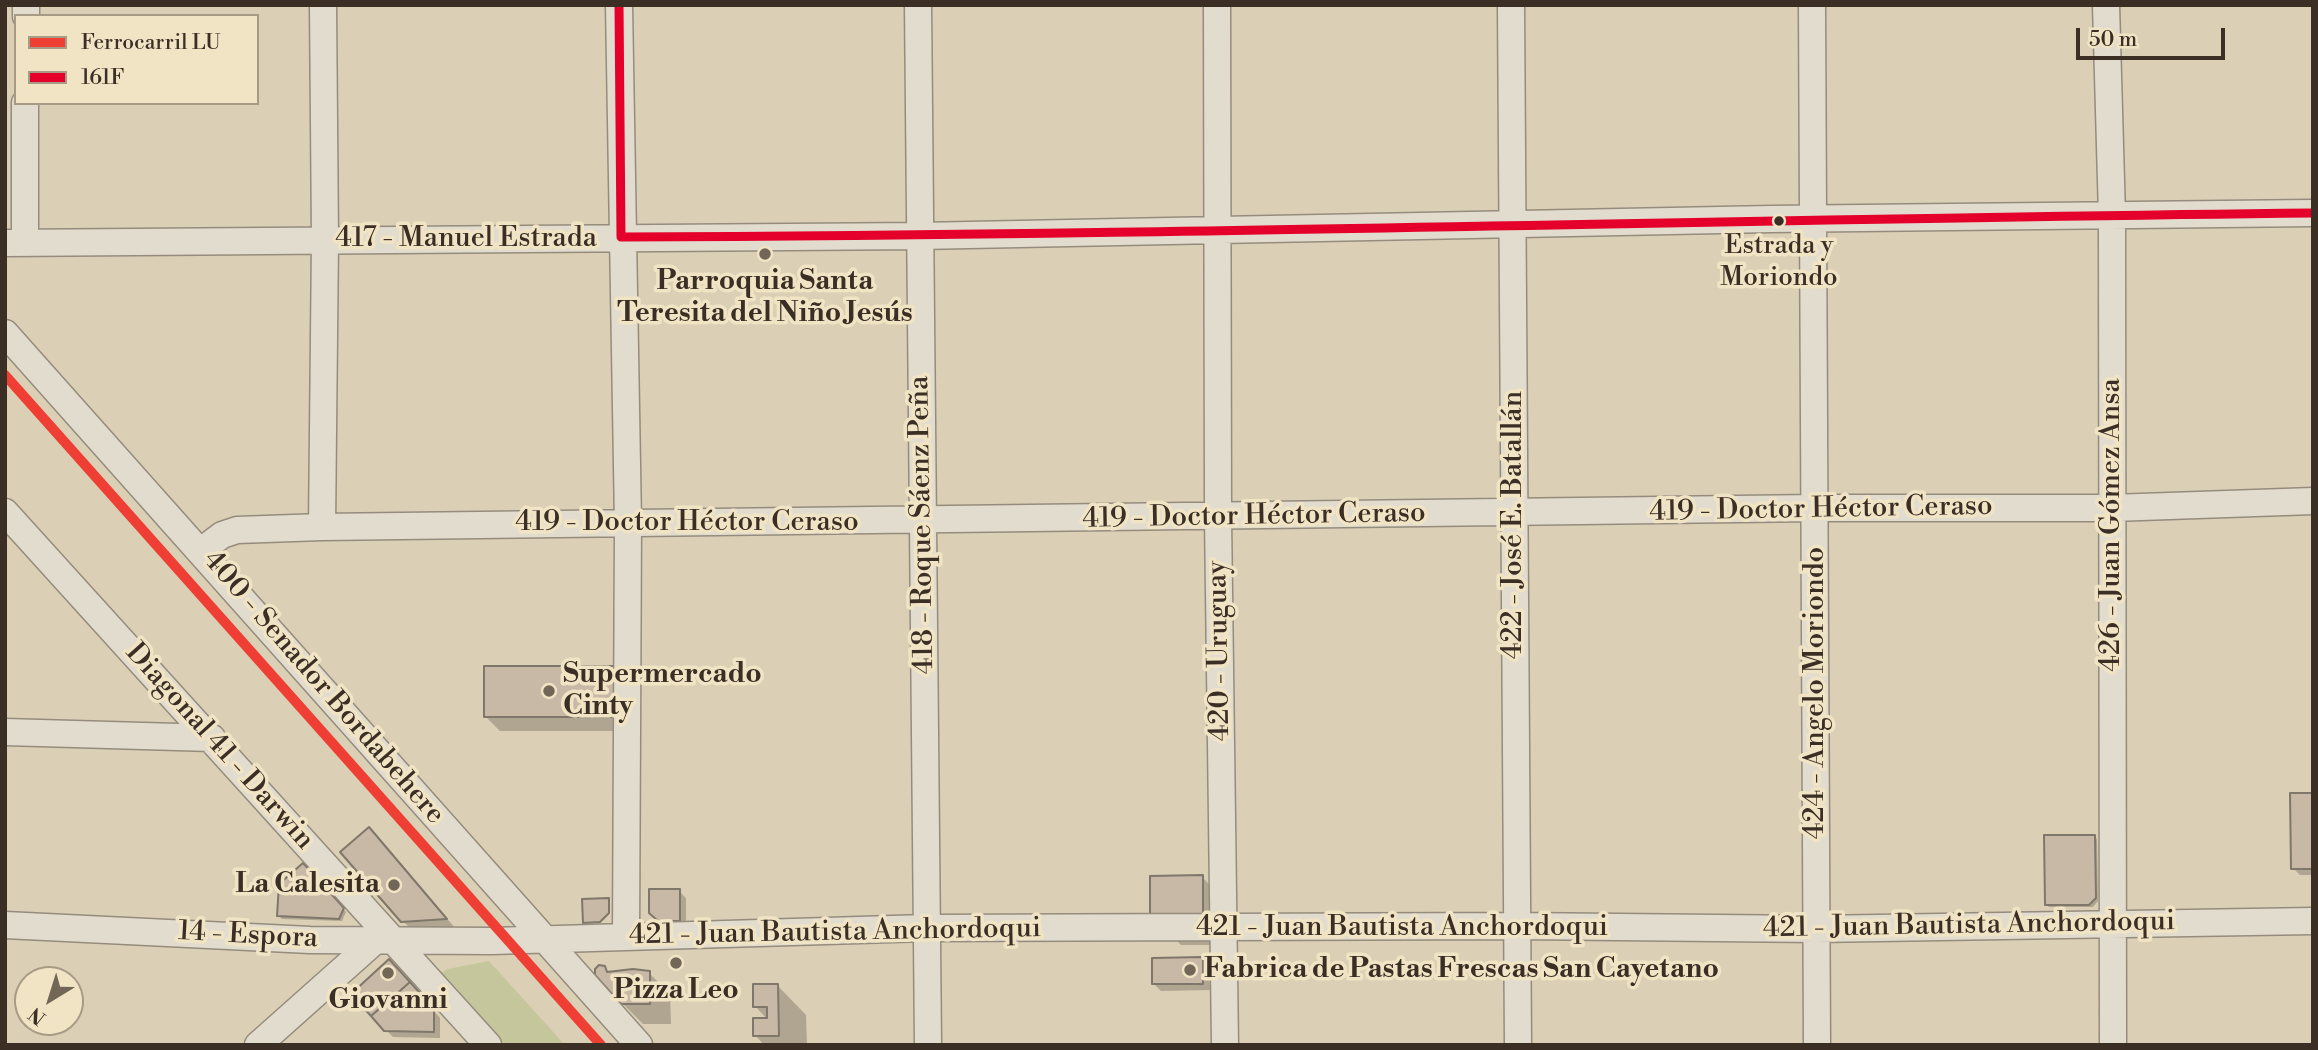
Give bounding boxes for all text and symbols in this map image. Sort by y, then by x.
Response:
legend [14,14,259,105]
scale bar [2080,14,2229,58]
text: 50 m [2089,27,2137,53]
text: Ferrocarril LU [81,30,221,56]
text: 161F [81,65,124,91]
marker: Estrada y Moriondo [1772,214,1786,228]
street label: 417 - Manuel Estrada [335,222,597,256]
place label: Estrada y Moriondo [1720,231,1838,292]
marker: Parroquia Santa Teresita del Niño Jesús [757,246,773,262]
place label: Parroquia Santa Teresita del Niño Jesús [617,265,913,331]
street label: 418 - Roque Sáenz Peña [904,375,942,675]
street label: 426 - Juan Gómez Ansa [2095,378,2129,672]
street label: 422 - José E. Batallán [1497,391,1531,659]
street label: 419 - Doctor Héctor Ceraso [1649,490,1993,530]
street label: 419 - Doctor Héctor Ceraso [1082,497,1426,537]
street label: 419 - Doctor Héctor Ceraso [515,506,859,540]
street label: 400 - Senador Bordabehere [195,544,451,832]
street label: 424 - Angelo Moriondo [1799,547,1833,839]
street label: 420 - Uruguay [1202,560,1238,742]
street label: Diagonal 41 - Darwin [118,637,320,857]
place label: Supermercado Cinty [563,658,762,724]
marker: Supermercado Cinty [541,683,557,699]
place label: La Calesita [235,868,380,902]
marker: La Calesita [386,877,402,893]
street label: 421 - Juan Bautista Anchordoqui [1763,906,2175,946]
street label: 421 - Juan Bautista Anchordoqui [1196,911,1608,945]
street label: 421 - Juan Bautista Anchordoqui [629,913,1041,953]
street label: 14 - Espora [177,916,319,956]
place label: Fabrica de Pastas Frescas San Cayetano [1204,953,1719,987]
marker: Pizza Leo [668,955,684,971]
marker: Fabrica de Pastas Frescas San Cayetano [1182,962,1198,978]
marker: Giovanni [380,965,396,981]
north arrow [14,966,84,1036]
place label: Pizza Leo [613,974,739,1008]
place label: Giovanni [328,984,448,1018]
text: N [24,1002,51,1030]

